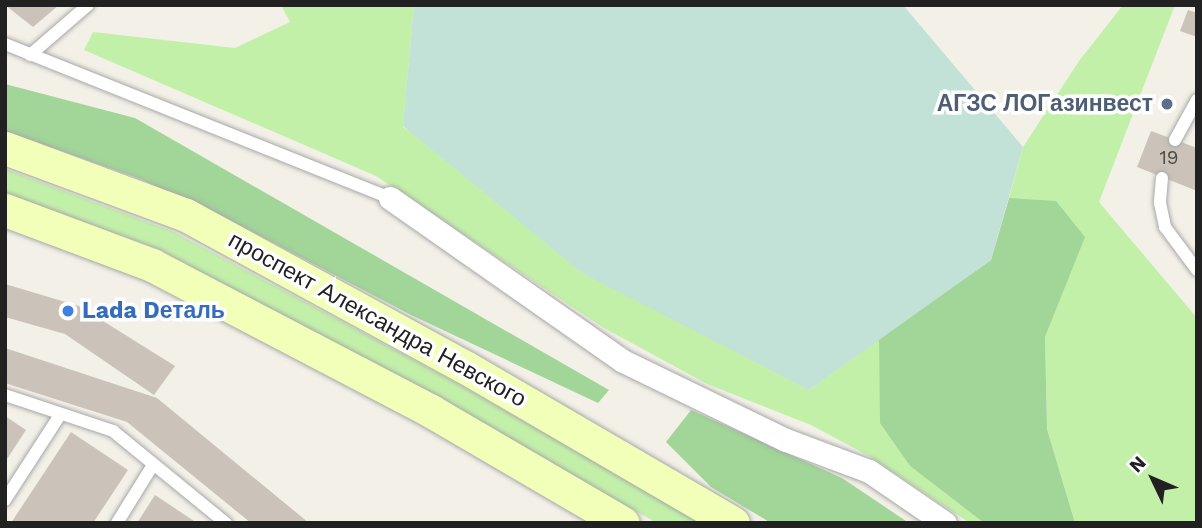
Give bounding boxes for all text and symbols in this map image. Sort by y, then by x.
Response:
place label: АГЗС ЛОГазинвест [937,90,1153,118]
marker: АГЗС ЛОГазинвест [1159,96,1175,112]
house number: 19 [1159,147,1179,169]
street label: проспект Александра Невского [223,227,531,413]
place label: Lada Dеталь [82,297,225,325]
marker: Lada Dеталь [60,303,76,319]
north arrow [1118,444,1188,514]
text: N [1124,451,1151,477]

